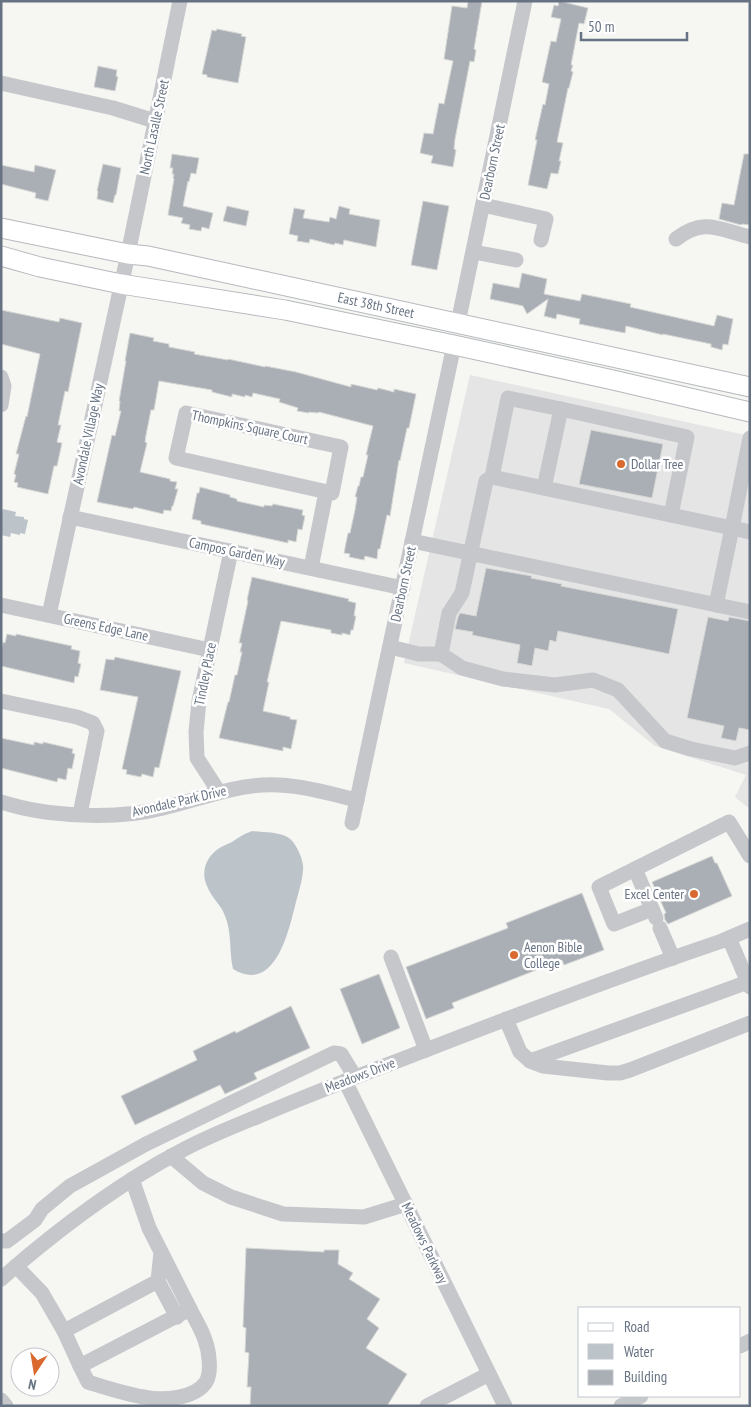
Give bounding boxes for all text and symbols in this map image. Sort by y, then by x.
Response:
scale bar [581,10,687,42]
text: 50 m [588,17,614,36]
street label: North Lasalle Street [135,78,173,176]
street label: Dearborn Street [475,123,509,201]
street label: East 38th Street [336,288,416,322]
street label: Avondale Village Way [68,381,108,486]
street label: Thompkins Square Court [190,406,310,448]
place label: Dollar Tree [631,455,684,473]
marker: Dollar Tree [615,458,627,470]
street label: Campos Garden Way [187,533,287,571]
street label: Dearborn Street [386,545,420,623]
street label: Greens Edge Lane [62,609,150,645]
street label: Tindley Place [190,641,220,707]
street label: Avondale Park Drive [130,781,228,821]
place label: Excel Center [624,885,684,903]
marker: Excel Center [688,888,700,900]
place label: Aenon Bible College [524,938,583,972]
marker: Aenon Bible College [508,949,520,961]
street label: Meadows Drive [322,1053,398,1097]
street label: Meadows Parkway [398,1199,453,1287]
legend [578,1307,741,1397]
text: Road [624,1317,650,1336]
text: Water [624,1342,655,1361]
north arrow [10,1347,60,1397]
text: Building [624,1367,667,1386]
text: N [27,1375,38,1394]

